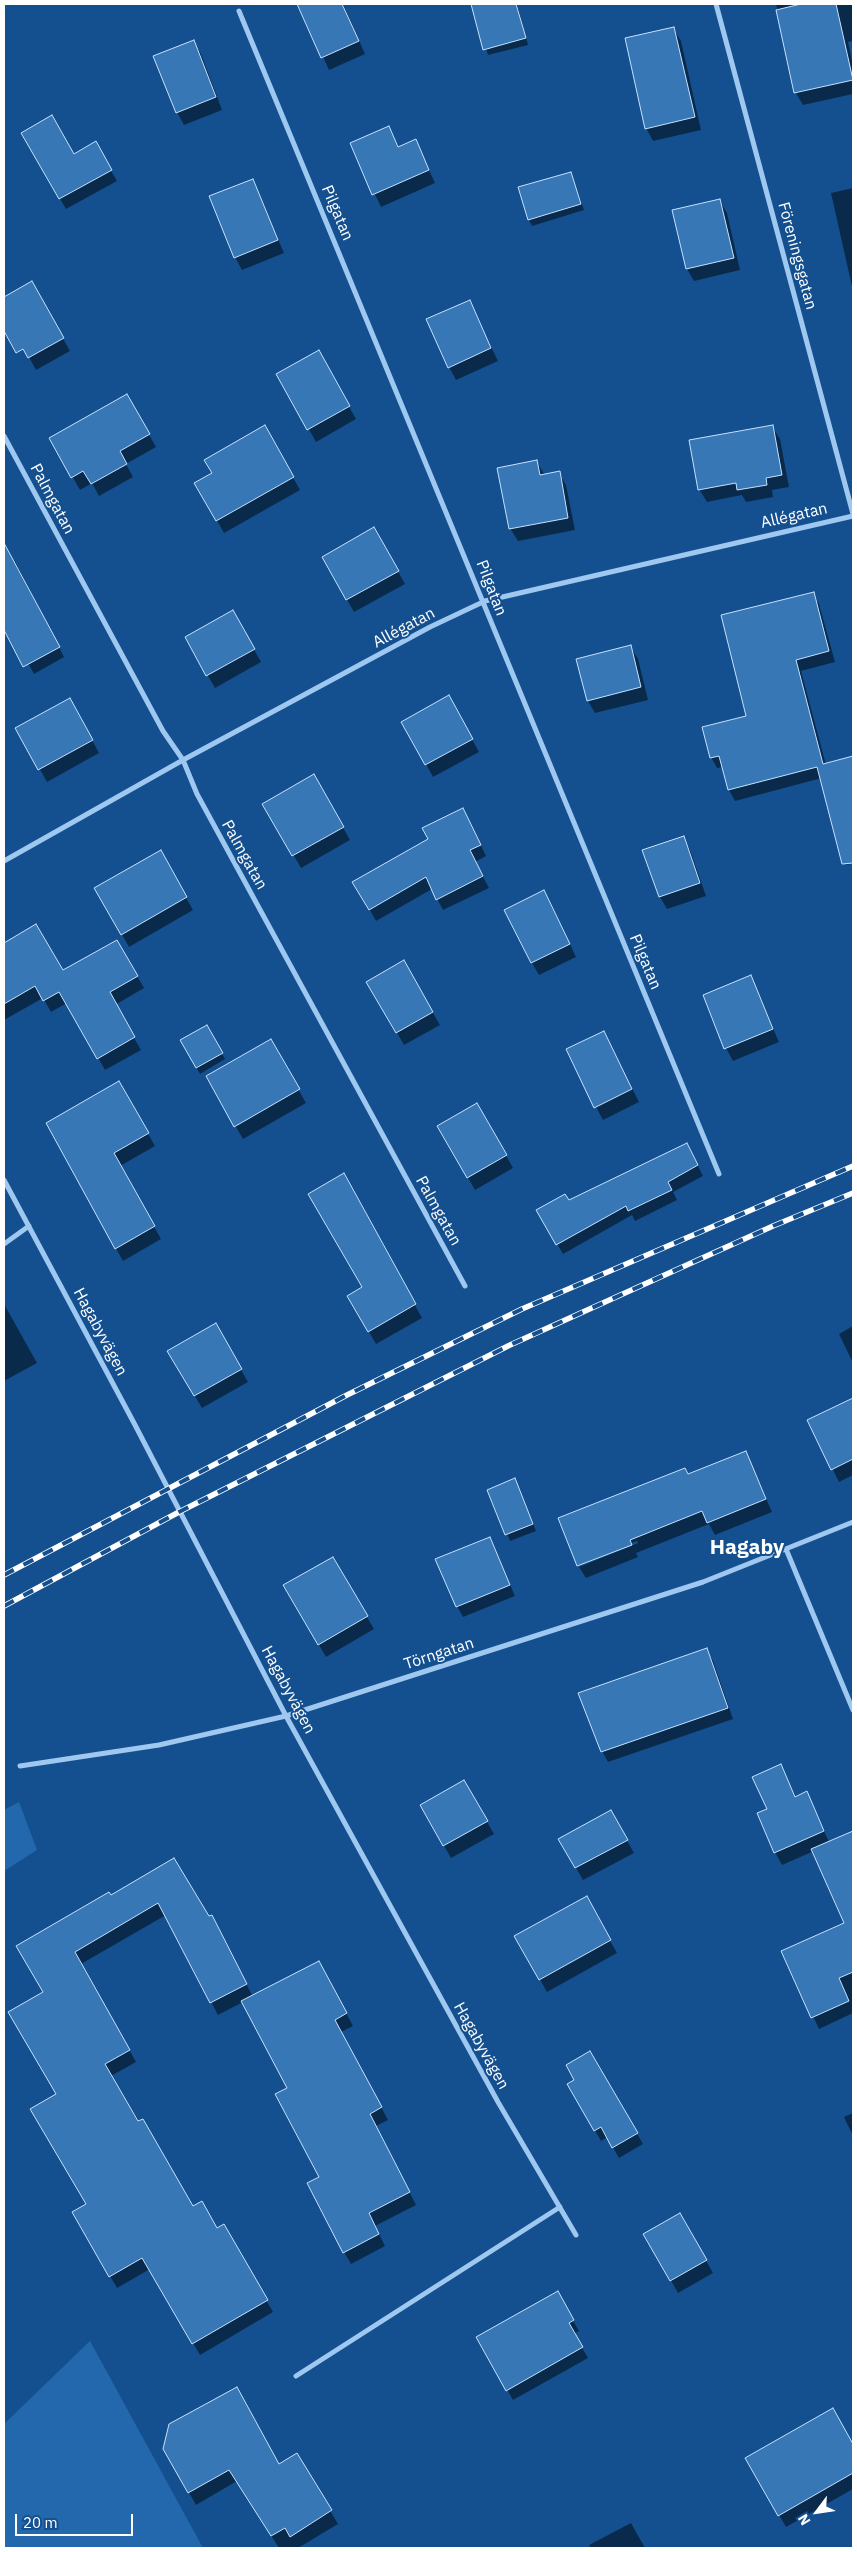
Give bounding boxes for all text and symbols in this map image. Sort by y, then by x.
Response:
street label: Pilgatan [317,182,357,244]
street label: Föreningsgatan [773,200,821,312]
street label: Palmgatan [26,461,78,537]
street label: Allégatan [759,499,829,533]
street label: Pilgatan [472,557,510,619]
street label: Allégatan [370,604,438,652]
street label: Palmgatan [217,817,271,893]
street label: Pilgatan [625,931,665,993]
street label: Palmgatan [411,1173,465,1249]
street label: Hagabyvägen [69,1285,131,1379]
district label: Hagaby [710,1535,784,1561]
street label: Törngatan [402,1634,476,1674]
street label: Hagabyvägen [257,1643,319,1737]
street label: Hagabyvägen [449,1999,513,2093]
north arrow [792,2487,842,2537]
scale bar [18,2504,135,2536]
text: N [794,2511,814,2529]
text: 20 m [23,2513,58,2532]

